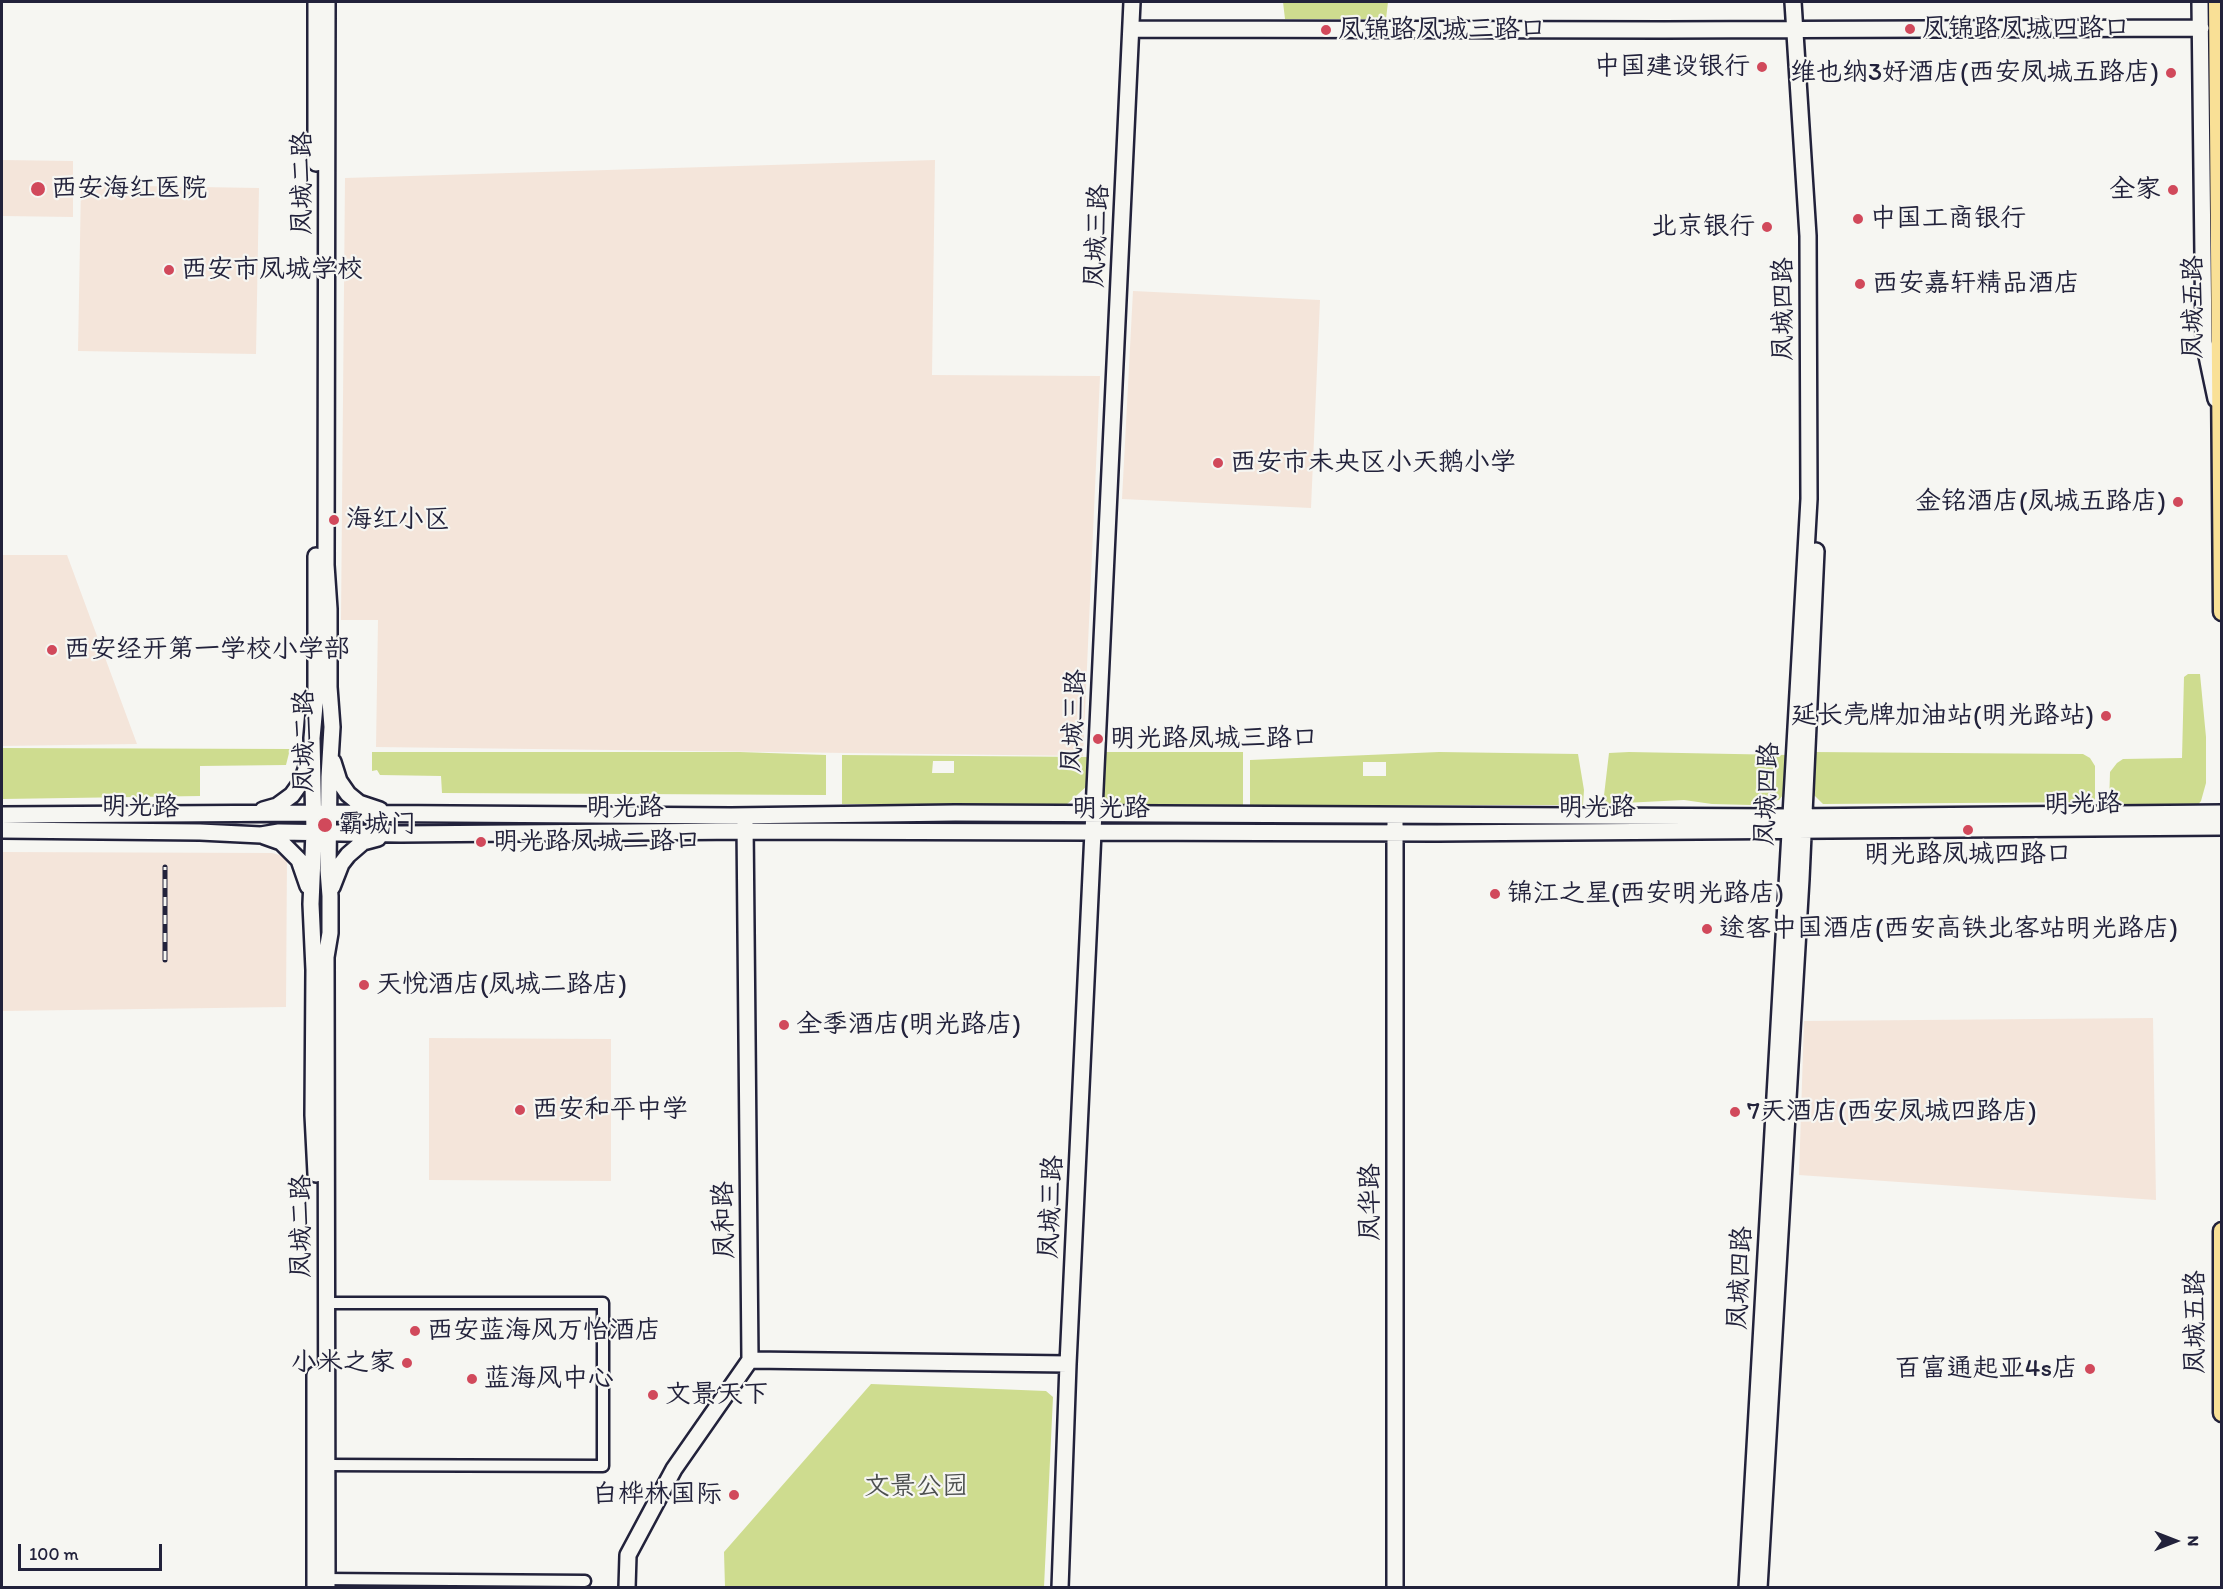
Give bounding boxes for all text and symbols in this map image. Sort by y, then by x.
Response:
place label: 凤锦路凤城四路口 [1922,13,2130,45]
place label: 凤锦路凤城三路口 [1338,14,1546,46]
marker: 凤锦路凤城四路口 [1903,22,1917,36]
marker: 凤锦路凤城三路口 [1319,23,1333,37]
place label: 中国建设银行 [1594,51,1750,83]
place label: 维也纳3好酒店(西安凤城五路店) [1790,57,2159,89]
marker: 中国建设银行 [1755,60,1769,74]
marker: 维也纳3好酒店(西安凤城五路店) [2164,66,2178,80]
street label: 凤城二路 [287,131,319,235]
place label: 西安海红医院 [51,173,207,205]
place label: 全家 [2109,174,2161,206]
marker: 西安海红医院 [29,180,47,198]
street label: 凤城三路 [1080,183,1116,289]
marker: 全家 [2166,183,2180,197]
place label: 中国工商银行 [1870,203,2026,235]
place label: 北京银行 [1651,211,1755,243]
marker: 中国工商银行 [1851,212,1865,226]
marker: 北京银行 [1760,220,1774,234]
place label: 西安市凤城学校 [181,254,363,286]
street label: 凤城五路 [2178,255,2210,359]
street label: 凤城四路 [1768,257,1800,361]
marker: 西安市凤城学校 [162,263,176,277]
place label: 西安嘉轩精品酒店 [1872,268,2080,300]
marker: 西安嘉轩精品酒店 [1853,277,1867,291]
place label: 西安市未央区小天鹅小学 [1230,447,1516,479]
marker: 西安市未央区小天鹅小学 [1211,456,1225,470]
place label: 金铭酒店(凤城五路店) [1915,486,2166,518]
marker: 金铭酒店(凤城五路店) [2171,495,2185,509]
place label: 海红小区 [346,504,450,536]
marker: 海红小区 [327,513,341,527]
place label: 西安经开第一学校小学部 [64,634,350,666]
marker: 西安经开第一学校小学部 [45,643,59,657]
street label: 凤城三路 [1057,668,1093,774]
street label: 凤城二路 [289,689,321,793]
place label: 延长壳牌加油站(明光路站) [1791,700,2094,732]
marker: 延长壳牌加油站(明光路站) [2099,709,2113,723]
place label: 明光路凤城三路口 [1110,723,1318,755]
marker: 明光路凤城三路口 [1091,732,1105,746]
street label: 凤城四路 [1750,741,1786,847]
street label: 明光路 [2044,789,2122,821]
street label: 明光路 [101,792,179,824]
street label: 明光路 [586,792,664,824]
street label: 明光路 [1558,792,1636,824]
street label: 明光路 [1072,793,1150,825]
place label: 霸城门 [338,809,416,841]
marker: 霸城门 [316,816,334,834]
marker: 明光路凤城四路口 [1961,823,1975,837]
place label: 明光路凤城二路口 [493,826,701,858]
marker: 明光路凤城二路口 [474,835,488,849]
place label: 明光路凤城四路口 [1864,839,2072,871]
place label: 锦江之星(西安明光路店) [1507,878,1784,910]
marker: 锦江之星(西安明光路店) [1488,887,1502,901]
place label: 途客中国酒店(西安高铁北客站明光路店) [1719,913,2178,945]
marker: 途客中国酒店(西安高铁北客站明光路店) [1700,922,1714,936]
place label: 天悦酒店(凤城二路店) [376,969,627,1001]
marker: 天悦酒店(凤城二路店) [357,978,371,992]
place label: 全季酒店(明光路店) [796,1009,1021,1041]
marker: 全季酒店(明光路店) [777,1018,791,1032]
place label: 西安和平中学 [532,1094,688,1126]
place label: 7天酒店(西安凤城四路店) [1747,1096,2037,1128]
marker: 西安和平中学 [513,1103,527,1117]
marker: 7天酒店(西安凤城四路店) [1728,1105,1742,1119]
street label: 凤城三路 [1034,1154,1070,1260]
street label: 凤华路 [1355,1163,1387,1241]
street label: 凤城二路 [286,1174,318,1278]
street label: 凤和路 [709,1181,741,1259]
street label: 凤城四路 [1723,1225,1759,1331]
street label: 凤城五路 [2180,1270,2212,1374]
place label: 西安蓝海风万怡酒店 [427,1315,661,1347]
marker: 西安蓝海风万怡酒店 [408,1324,422,1338]
place label: 小米之家 [291,1347,395,1379]
place label: 百富通起亚4s店 [1895,1353,2078,1385]
marker: 小米之家 [400,1356,414,1370]
marker: 百富通起亚4s店 [2083,1362,2097,1376]
place label: 蓝海风中心 [484,1363,614,1395]
marker: 蓝海风中心 [465,1372,479,1386]
place label: 文景天下 [665,1379,769,1411]
marker: 文景天下 [646,1388,660,1402]
park label: 文景公园 [864,1471,968,1503]
place label: 白桦林国际 [592,1479,722,1511]
marker: 白桦林国际 [727,1488,741,1502]
north arrow [2145,1511,2205,1571]
scale bar [21,1532,165,1570]
text: N [2184,1536,2203,1546]
text: 100 m [29,1543,79,1565]

